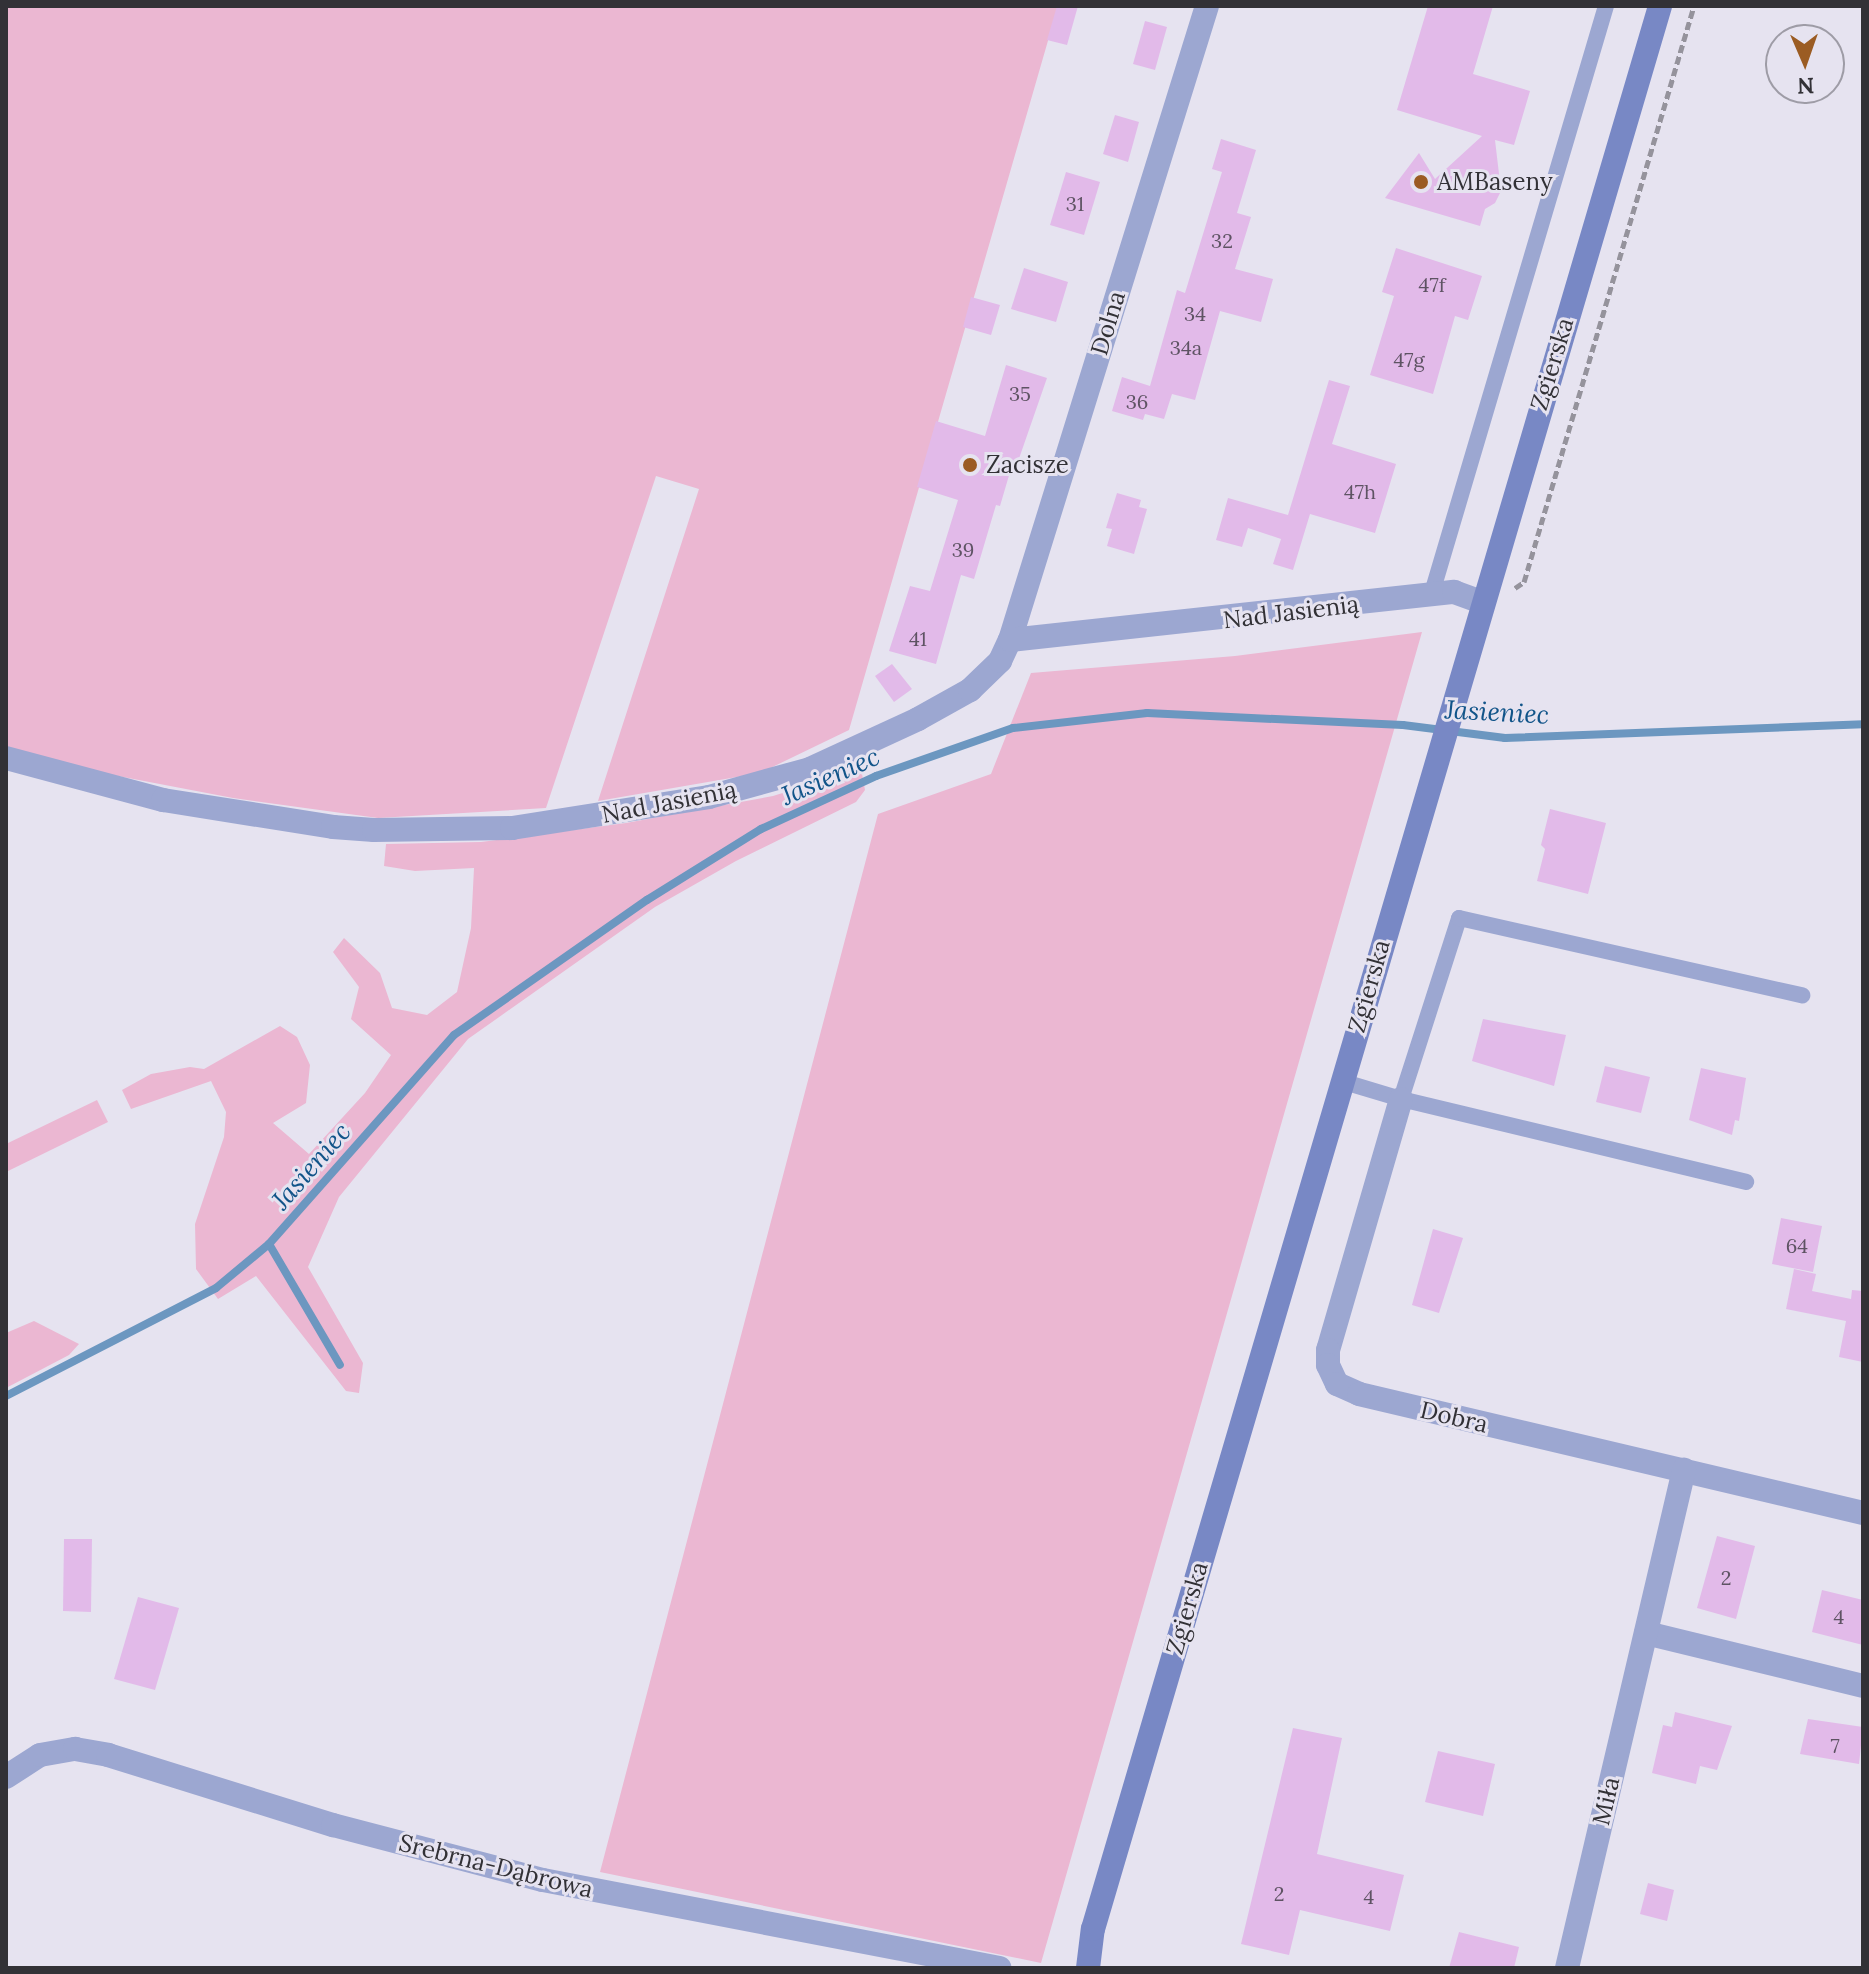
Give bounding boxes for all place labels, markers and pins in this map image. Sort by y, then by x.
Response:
place label: AMBaseny [1437,168,1553,196]
marker: AMBaseny [1412,173,1430,191]
place label: Zacisze [986,451,1069,479]
marker: Zacisze [961,456,979,474]

